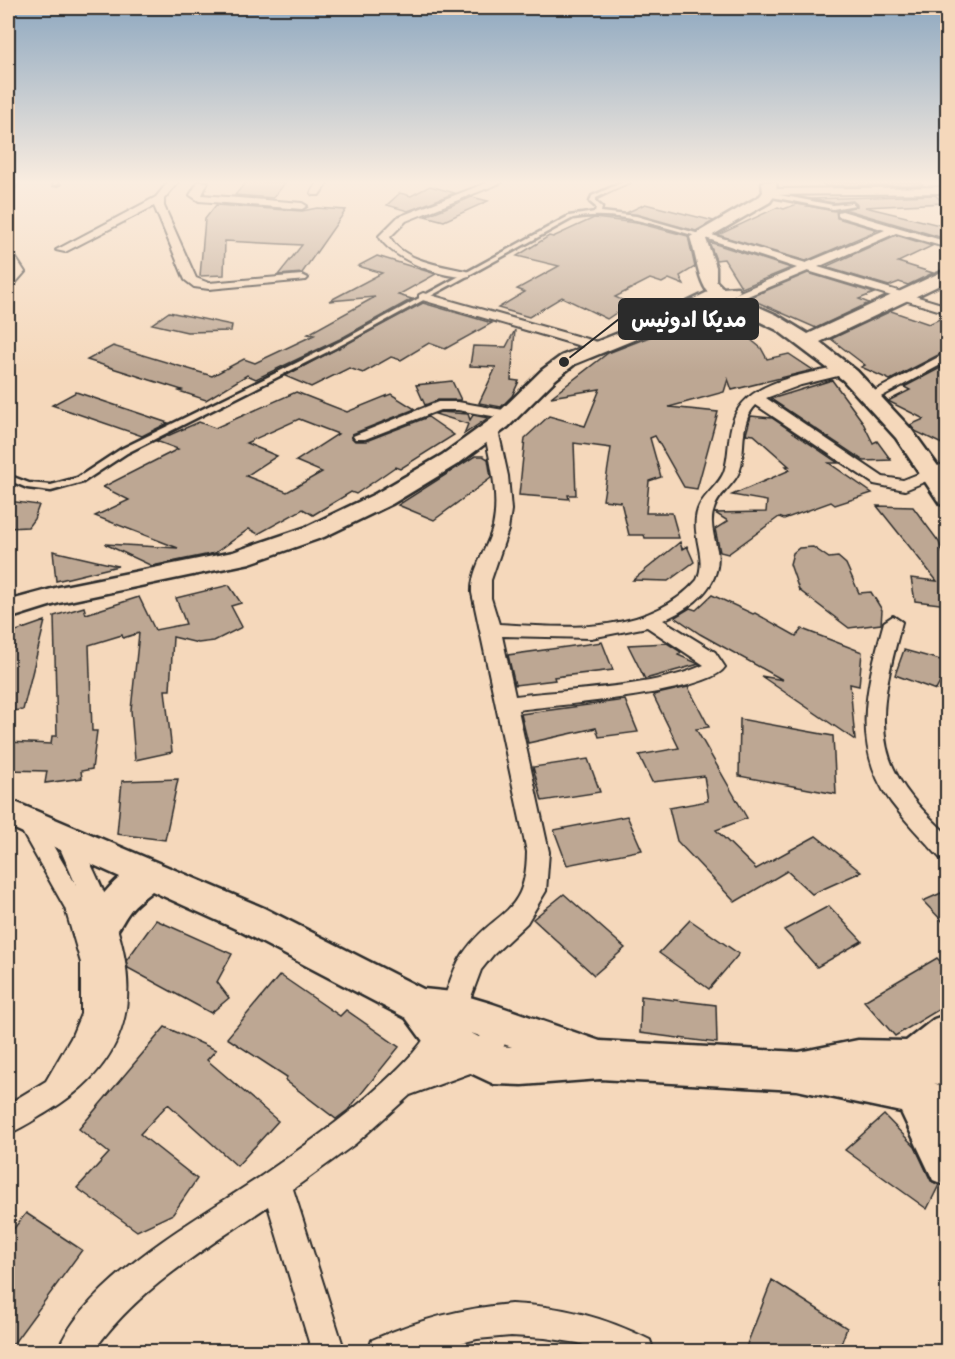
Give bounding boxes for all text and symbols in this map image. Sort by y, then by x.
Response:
callout: مديكا ادونيس [619,299,758,339]
text: مديكا ادونيس [631,306,747,338]

